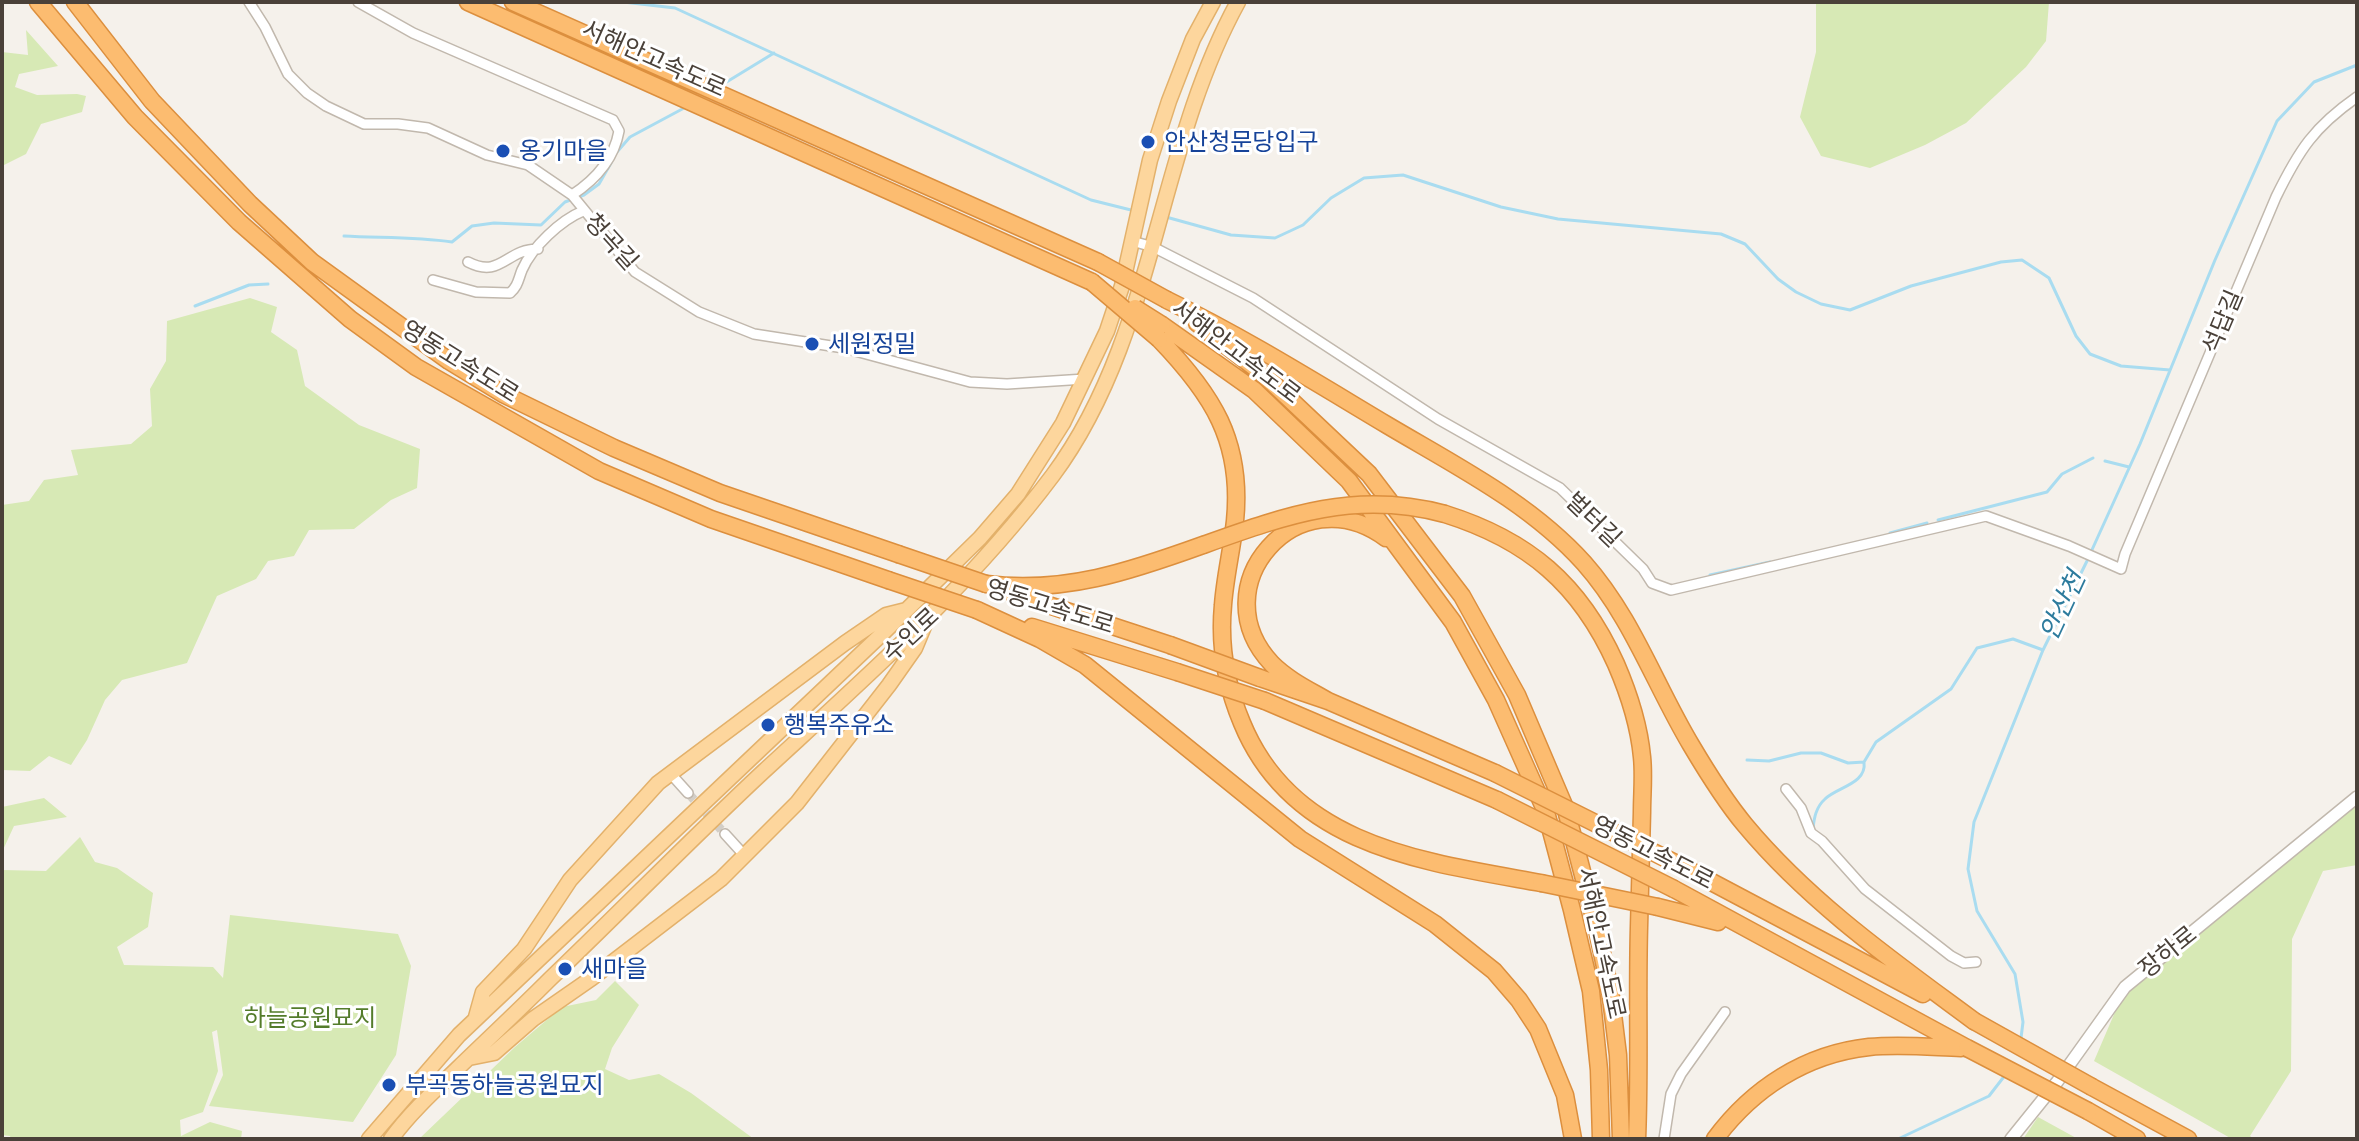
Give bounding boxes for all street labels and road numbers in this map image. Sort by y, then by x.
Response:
street label: 서해안고속도로 [578,14,730,104]
street label: 청곡길 [578,208,644,276]
street label: 석답길 [2197,286,2249,358]
street label: 서해안고속도로 [1166,294,1306,410]
street label: 영동고속도로 [396,315,524,409]
street label: 벌터길 [1559,487,1627,553]
street label: 영동고속도로 [982,574,1118,640]
street label: 수인로 [877,602,945,668]
street label: 영동고속도로 [1587,810,1719,896]
street label: 서해안고속도로 [1571,864,1631,1022]
street label: 장하로 [2133,920,2203,984]

